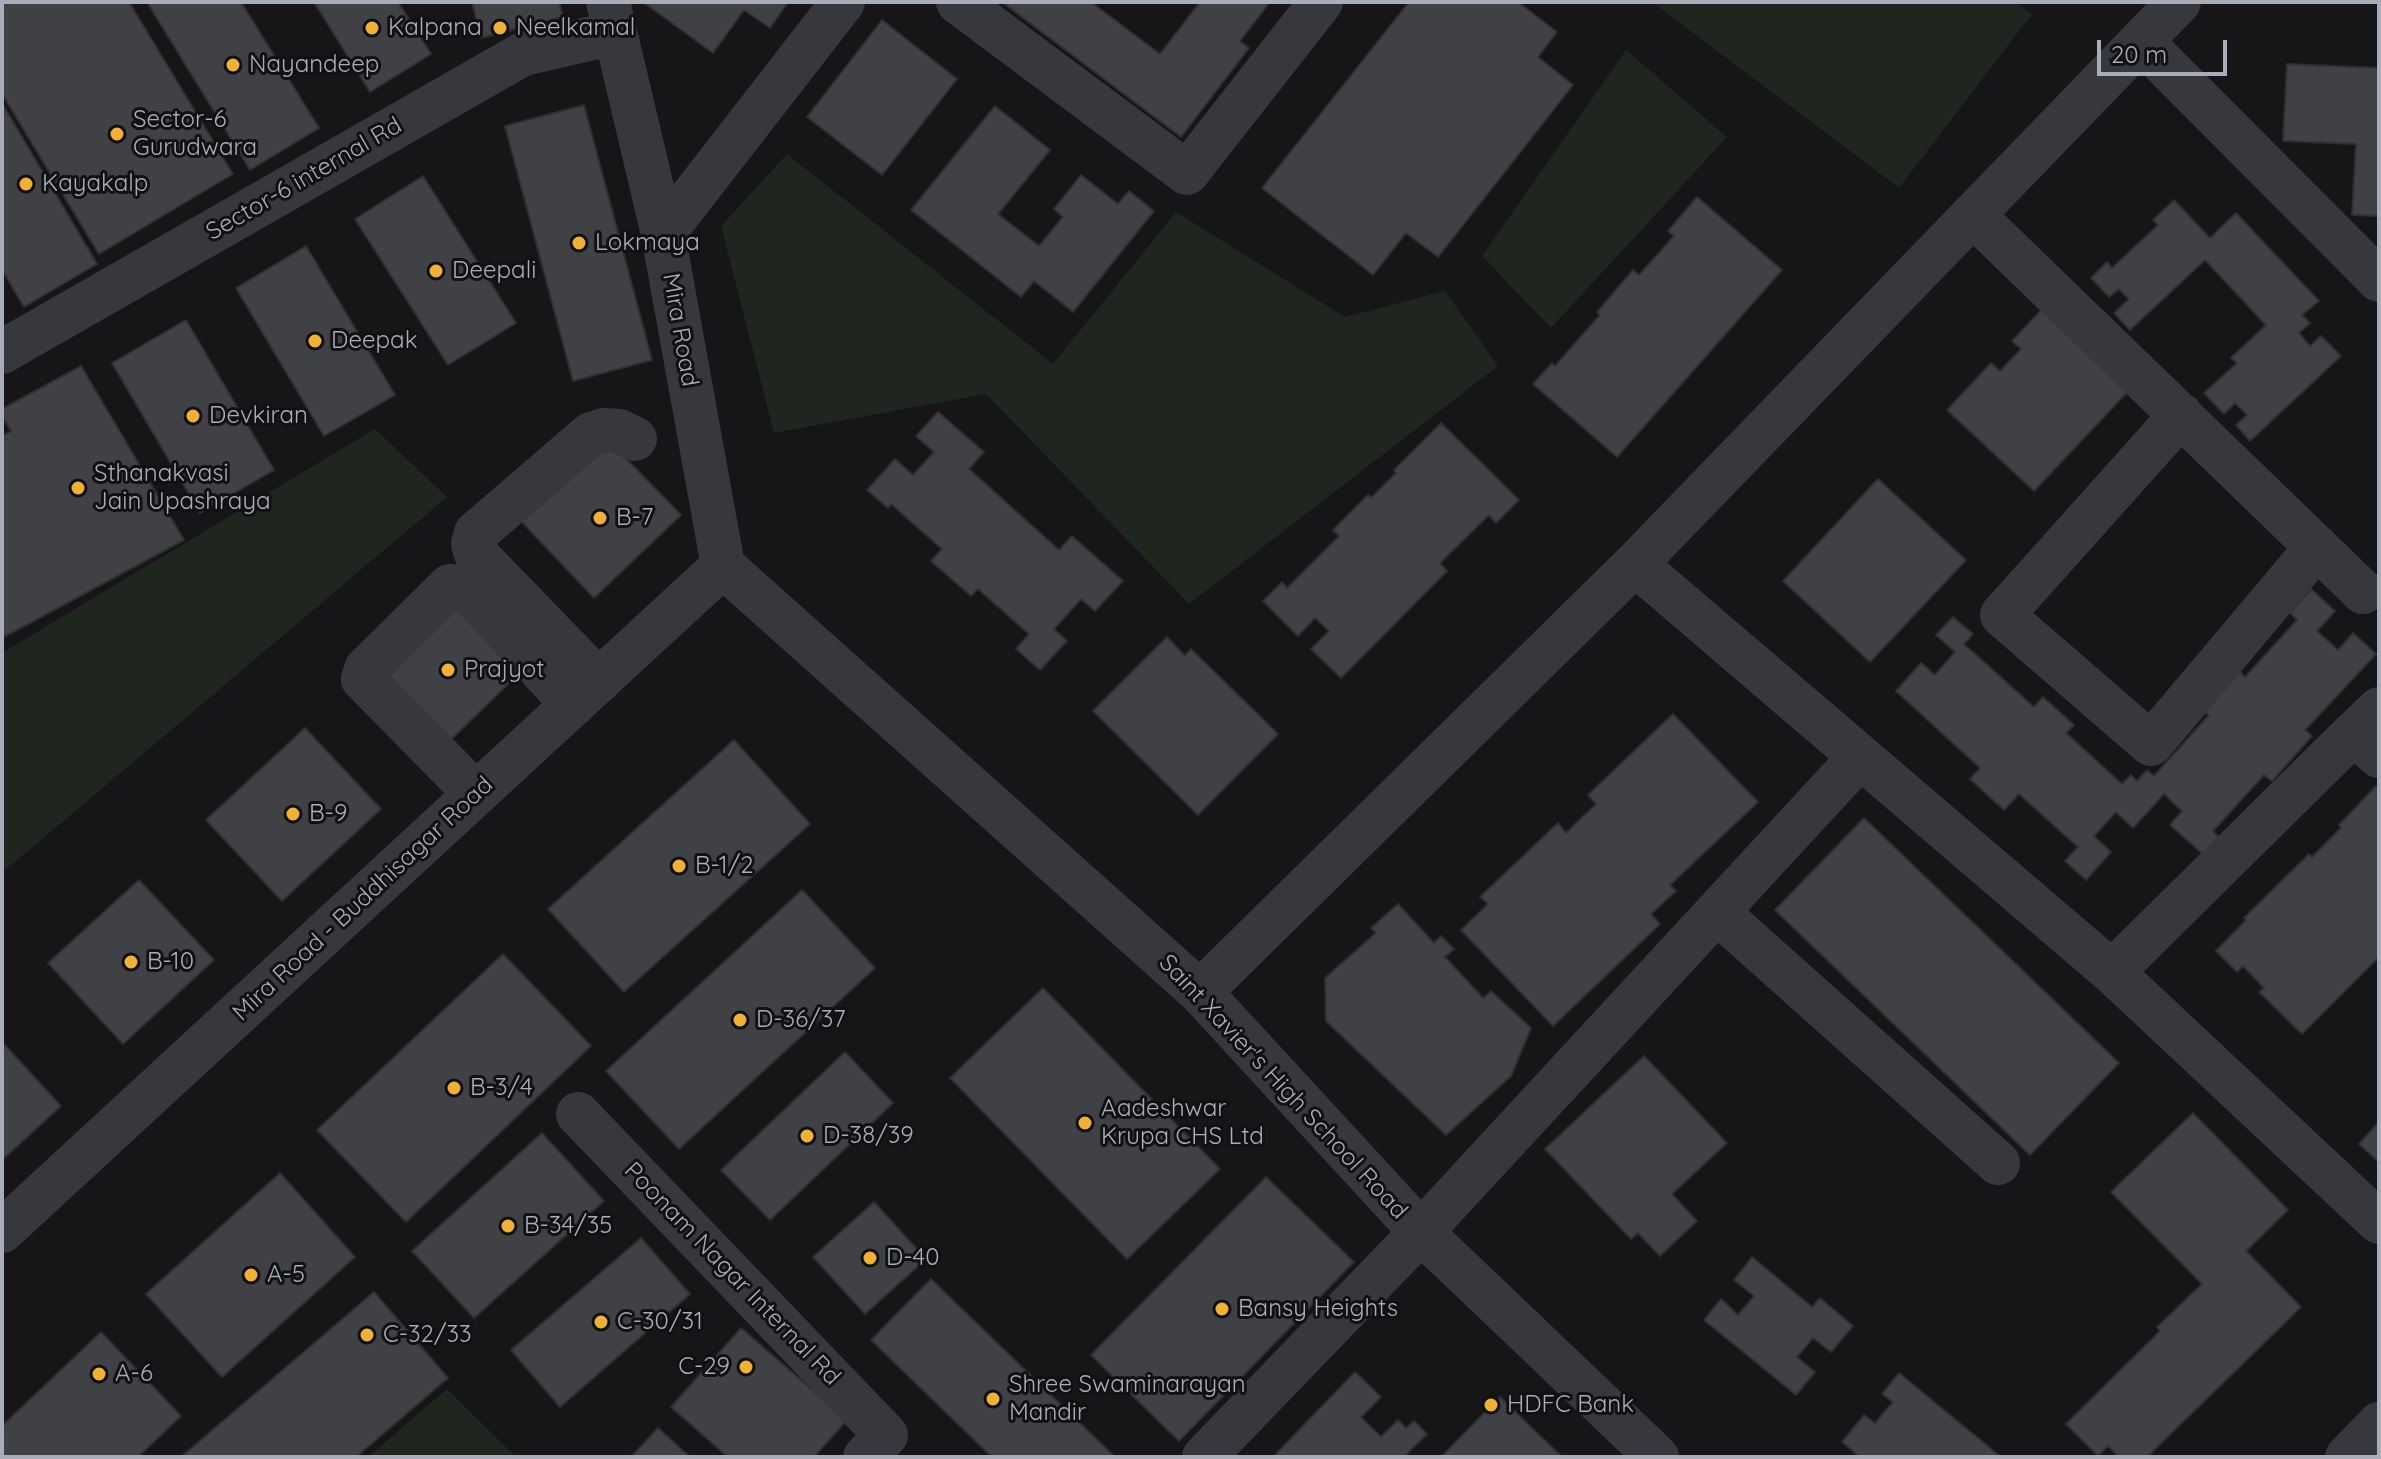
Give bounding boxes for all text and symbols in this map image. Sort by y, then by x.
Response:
place label: Kalpana [388,14,482,42]
place label: Neelkamal [516,14,635,42]
marker: Kalpana [363,19,381,37]
marker: Neelkamal [491,19,509,37]
scale bar [2101,24,2231,74]
text: 20 m [2111,39,2167,69]
place label: Nayandeep [249,51,379,79]
marker: Nayandeep [224,56,242,74]
place label: Sector-6 Gurudwara [133,106,257,162]
street label: Sector-6 internal Rd [201,111,407,247]
marker: Sector-6 Gurudwara [108,125,126,143]
place label: Kayakalp [42,170,148,198]
marker: Kayakalp [17,175,35,193]
place label: Lokmaya [595,229,700,257]
marker: Lokmaya [570,234,588,252]
place label: Deepali [452,257,536,285]
marker: Deepali [427,262,445,280]
street label: Mira Road [656,271,704,389]
place label: Deepak [331,327,417,355]
marker: Deepak [306,332,324,350]
place label: Devkiran [209,402,308,430]
marker: Devkiran [184,407,202,425]
place label: Sthanakvasi Jain Upashraya [94,460,271,516]
marker: Sthanakvasi Jain Upashraya [69,479,87,497]
place label: B-7 [616,504,653,532]
marker: B-7 [591,509,609,527]
place label: Prajyot [464,656,544,684]
marker: Prajyot [439,661,457,679]
street label: Mira Road - Buddhisagar Road [227,771,499,1027]
place label: B-9 [309,800,347,828]
marker: B-9 [284,805,302,823]
place label: B-1/2 [695,852,754,880]
marker: B-1/2 [670,857,688,875]
place label: B-10 [147,948,194,976]
street label: Saint Xavier's High School Road [1153,949,1413,1225]
marker: B-10 [122,953,140,971]
place label: D-36/37 [756,1006,846,1034]
marker: D-36/37 [731,1011,749,1029]
place label: B-3/4 [470,1074,533,1102]
marker: B-3/4 [445,1079,463,1097]
place label: Aadeshwar Krupa CHS Ltd [1101,1095,1264,1151]
marker: Aadeshwar Krupa CHS Ltd [1076,1114,1094,1132]
place label: D-38/39 [823,1122,914,1150]
marker: D-38/39 [798,1127,816,1145]
street label: Poonam Nagar Internal Rd [618,1157,846,1391]
place label: B-34/35 [524,1212,612,1240]
marker: B-34/35 [499,1217,517,1235]
place label: D-40 [886,1244,940,1272]
marker: D-40 [861,1249,879,1267]
place label: A-5 [267,1261,305,1289]
marker: A-5 [242,1266,260,1284]
place label: Bansy Heights [1238,1295,1398,1323]
marker: Bansy Heights [1213,1300,1231,1318]
place label: C-30/31 [617,1308,703,1336]
marker: C-30/31 [592,1313,610,1331]
place label: C-32/33 [383,1321,472,1349]
marker: C-32/33 [358,1326,376,1344]
place label: C-29 [678,1353,730,1381]
marker: C-29 [737,1358,755,1376]
place label: A-6 [115,1360,153,1388]
marker: A-6 [90,1365,108,1383]
place label: Shree Swaminarayan Mandir [1009,1371,1246,1427]
marker: Shree Swaminarayan Mandir [984,1390,1002,1408]
place label: HDFC Bank [1507,1391,1634,1419]
marker: HDFC Bank [1482,1396,1500,1414]

